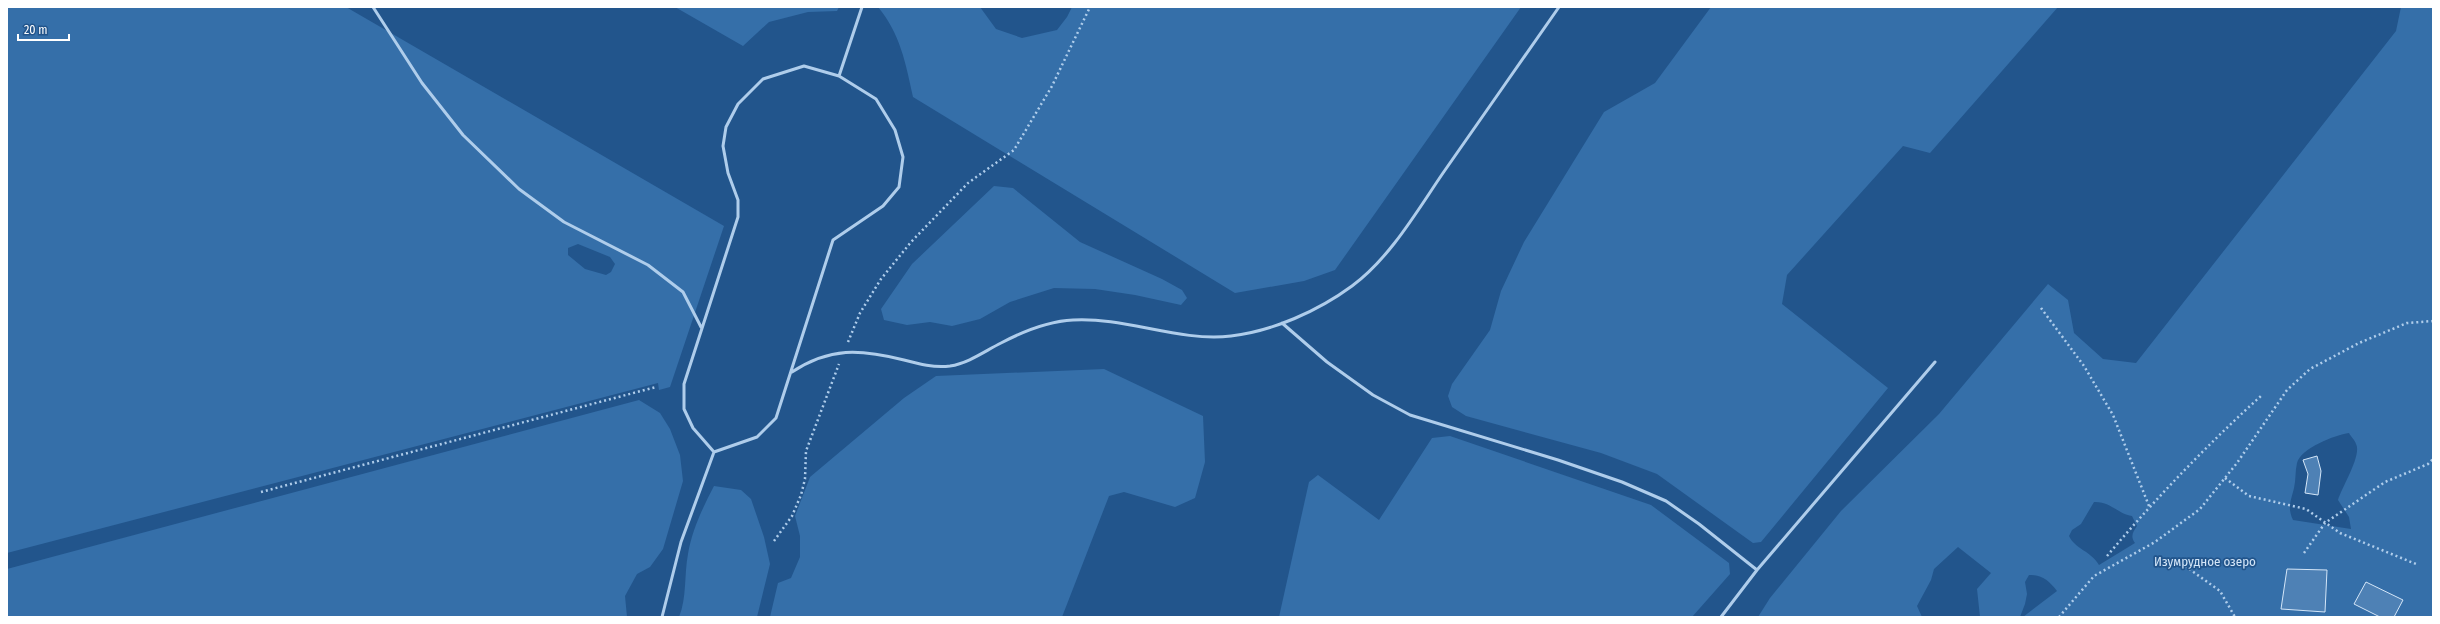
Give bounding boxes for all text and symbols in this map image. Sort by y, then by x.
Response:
scale bar [18,16,69,42]
text: 20 m [24,23,48,37]
park label: Изумрудное озеро [2154,554,2256,569]

